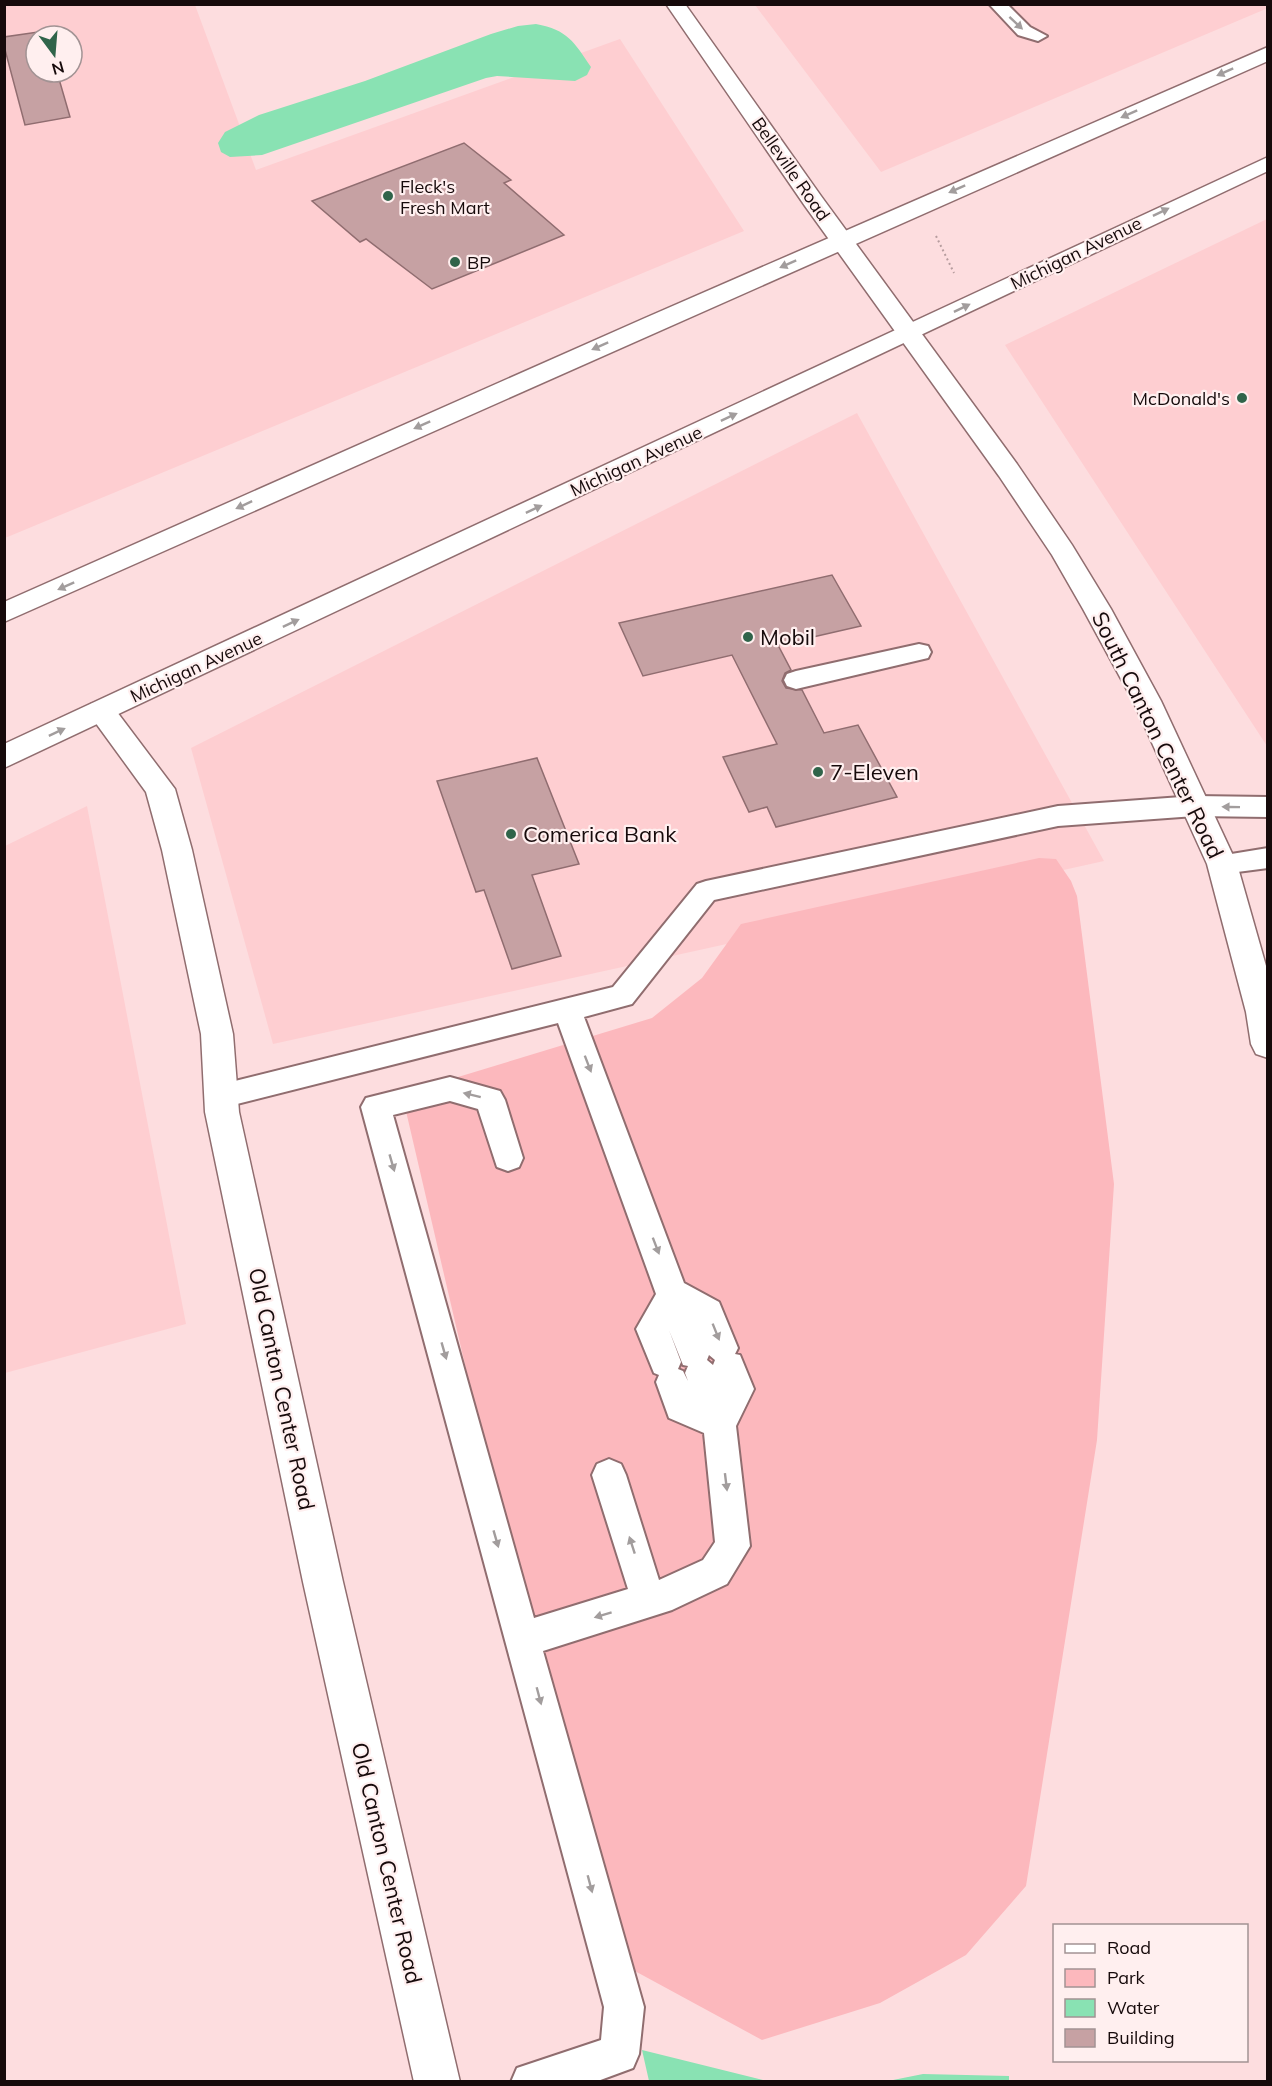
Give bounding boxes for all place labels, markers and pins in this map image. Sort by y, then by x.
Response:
place label: Fleck's Fresh Mart [400,175,490,219]
marker: Fleck's Fresh Mart [381,189,395,203]
place label: BP [467,251,491,274]
marker: BP [448,255,462,269]
place label: McDonald's [1133,387,1230,410]
marker: McDonald's [1235,391,1249,405]
place label: Mobil [760,623,815,651]
marker: Mobil [741,630,755,644]
place label: 7-Eleven [830,758,919,786]
marker: 7-Eleven [811,765,825,779]
place label: Comerica Bank [523,820,677,848]
marker: Comerica Bank [504,827,518,841]

